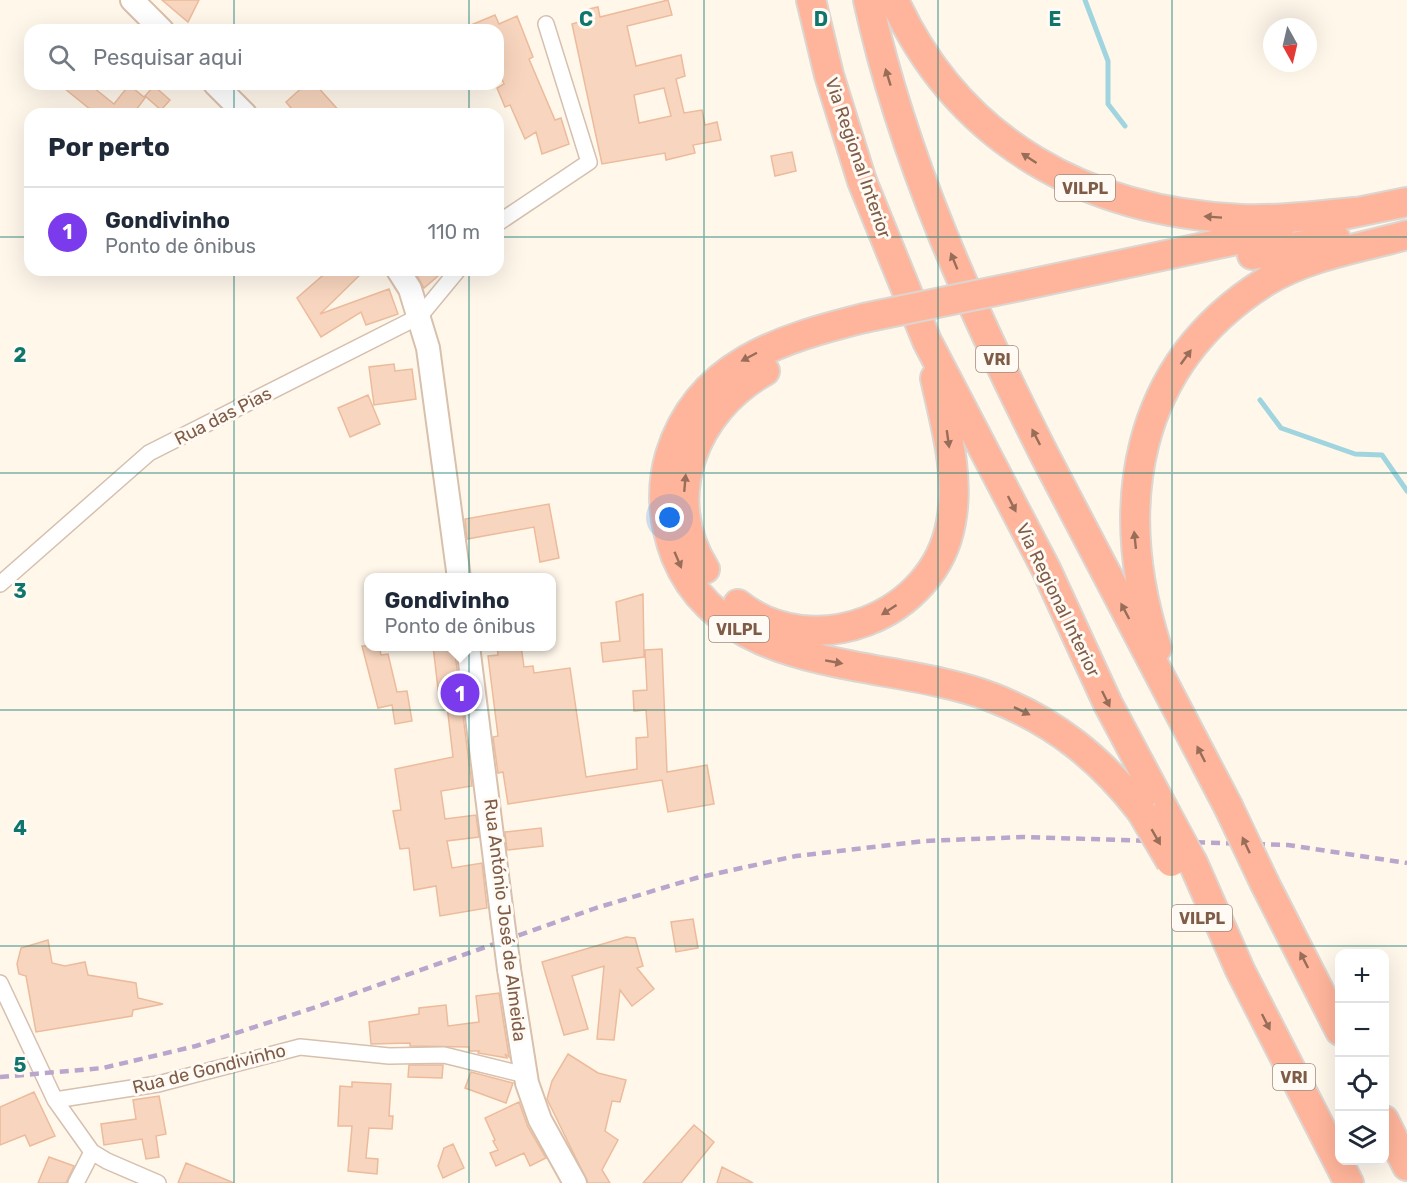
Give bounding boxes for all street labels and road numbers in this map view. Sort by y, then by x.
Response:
street label: Via Regional Interior [820,75,896,241]
road number: VILPL [1055,175,1115,201]
road number: VRI [976,346,1018,372]
street label: Rua das Pias [171,382,275,450]
street label: Via Regional Interior [1011,519,1105,681]
road number: VILPL [709,616,769,642]
street label: Rua António José de Almeida [479,797,531,1043]
road number: VILPL [1172,905,1232,931]
street label: Rua de Gondivinho [130,1039,288,1099]
road number: VRI [1273,1064,1315,1090]

